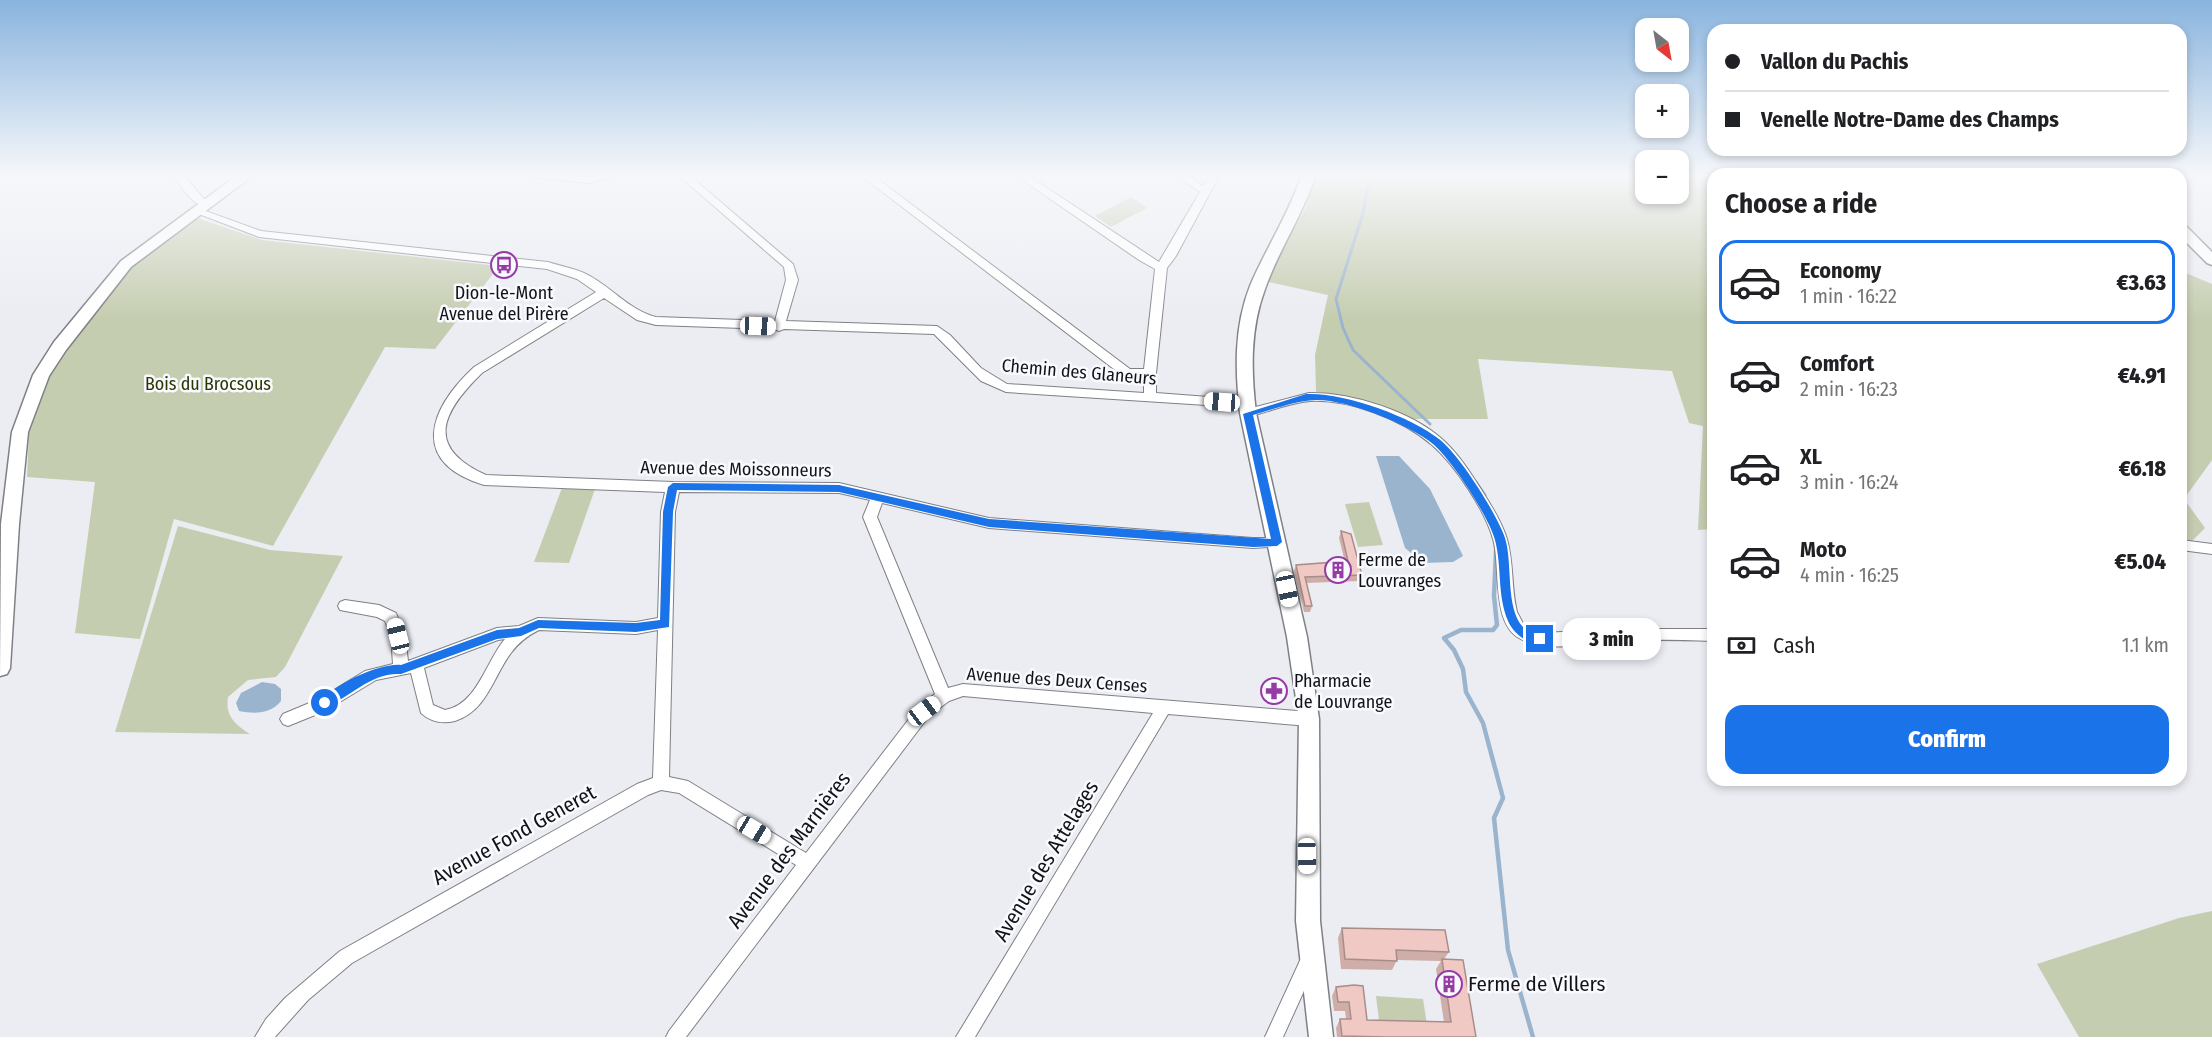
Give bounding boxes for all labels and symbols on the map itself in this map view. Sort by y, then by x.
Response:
north arrow [1635,18,1689,72]
bus stop icon: Dion-le-Mont Avenue del Pirère [489,250,519,280]
place label: Dion-le-Mont Avenue del Pirère [439,282,569,325]
car [740,316,776,336]
street label: Chemin des Glaneurs [1001,354,1158,390]
park label: Bois du Brocsous [145,373,271,395]
car [1203,392,1241,412]
street label: Avenue des Moissonneurs [640,456,832,482]
place label: Ferme de Louvranges [1358,549,1442,592]
building icon: Ferme de Louvranges [1323,555,1353,585]
car [1274,570,1300,608]
car [385,616,411,656]
callout: 3 min [1561,618,1660,660]
route end [1526,625,1553,652]
street label: Avenue des Deux Censes [966,663,1148,697]
place label: Pharmacie de Louvrange [1294,670,1392,713]
pharmacy icon: Pharmacie de Louvrange [1259,676,1289,706]
route start [311,689,338,716]
car [904,693,944,729]
street label: Avenue des Marnières [722,767,856,933]
street label: Avenue des Attelages [988,776,1104,946]
street label: Avenue Fond Generet [428,779,600,891]
car [734,813,774,847]
car [1298,838,1316,874]
building icon: Ferme de Villers [1434,969,1464,999]
place label: Ferme de Villers [1468,971,1606,997]

